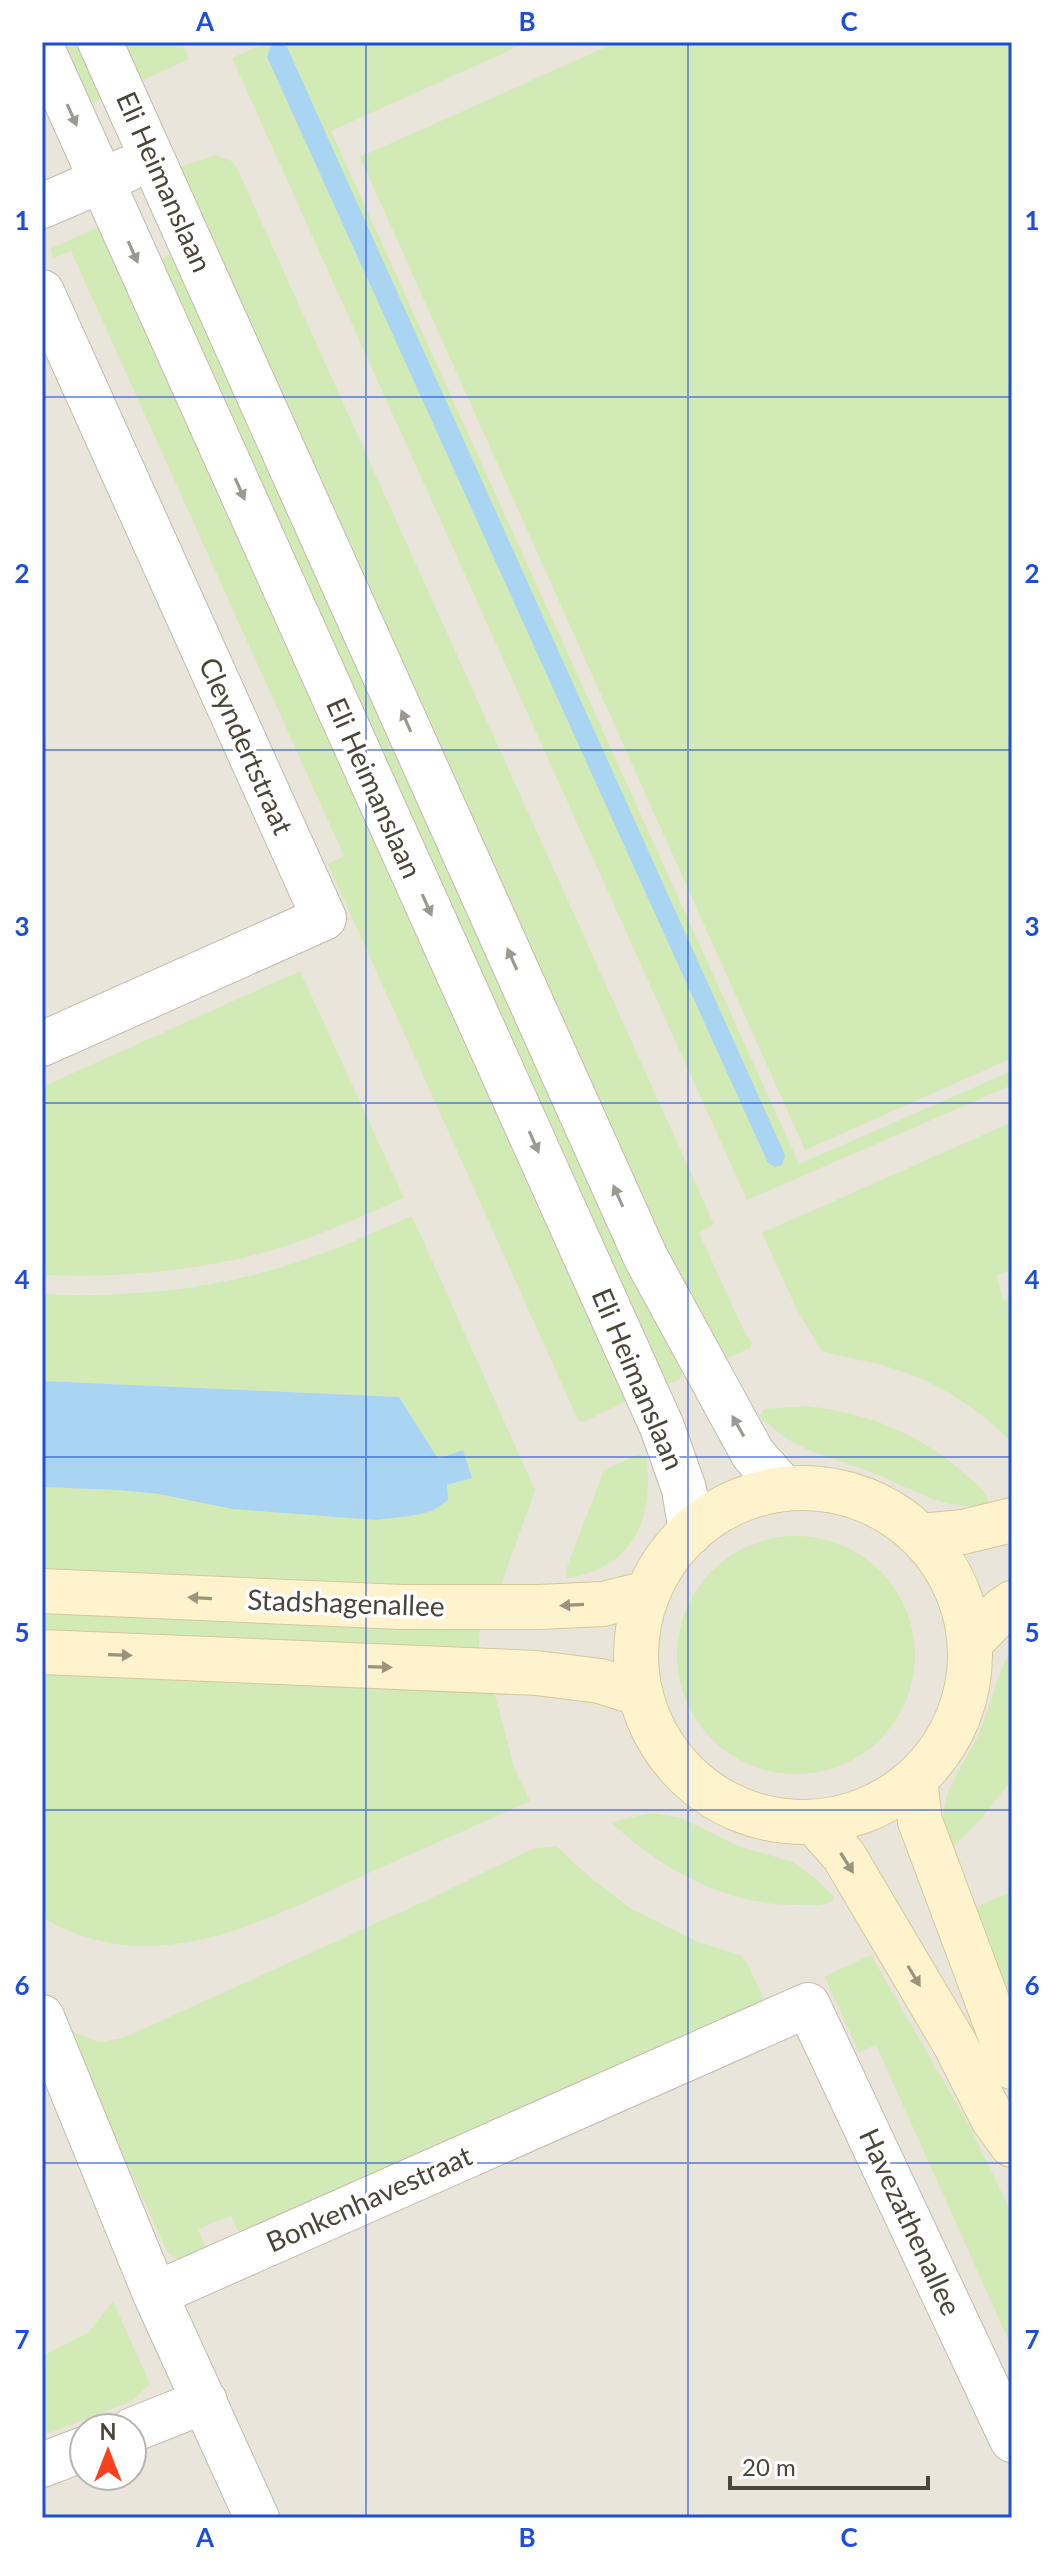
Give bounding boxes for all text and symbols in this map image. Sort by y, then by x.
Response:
text: A [195,5,215,37]
text: B [518,5,536,37]
text: C [840,5,858,37]
street label: Eli Heimanslaan [110,86,220,277]
one-way arrow [65,103,79,126]
text: 1 [14,204,30,236]
text: 1 [1024,204,1040,236]
one-way arrow [127,240,140,264]
one-way arrow [233,478,247,501]
text: 2 [14,557,30,589]
text: 2 [1024,557,1040,589]
street label: Cleyndertstraat [193,652,301,839]
street label: Eli Heimanslaan [320,692,430,883]
one-way arrow [399,710,412,733]
one-way arrow [420,893,434,917]
text: 3 [14,910,30,942]
text: 3 [1024,910,1040,942]
one-way arrow [505,947,519,970]
one-way arrow [527,1130,541,1154]
one-way arrow [611,1184,625,1208]
text: 4 [14,1263,30,1295]
text: 4 [1024,1263,1040,1295]
street label: Eli Heimanslaan [585,1283,692,1474]
one-way arrow [731,1415,745,1438]
street label: Stadshagenallee [247,1582,445,1622]
one-way arrow [187,1591,212,1604]
one-way arrow [559,1599,584,1612]
text: 5 [14,1616,30,1648]
text: 5 [1024,1616,1040,1648]
one-way arrow [108,1649,133,1662]
one-way arrow [368,1660,393,1673]
one-way arrow [840,1852,854,1874]
one-way arrow [907,1965,921,1987]
text: 6 [14,1969,30,2001]
text: 6 [1024,1969,1040,2001]
street label: Havezathenallee [853,2123,969,2321]
street label: Bonkenhavestraat [261,2138,477,2259]
text: 7 [14,2323,30,2355]
text: 7 [1024,2323,1040,2355]
north arrow [68,2412,148,2492]
text: N [100,2418,116,2445]
scale bar [730,2440,928,2490]
text: 20 m [742,2452,796,2481]
text: A [195,2521,215,2553]
text: B [518,2521,536,2553]
text: C [840,2521,858,2553]

